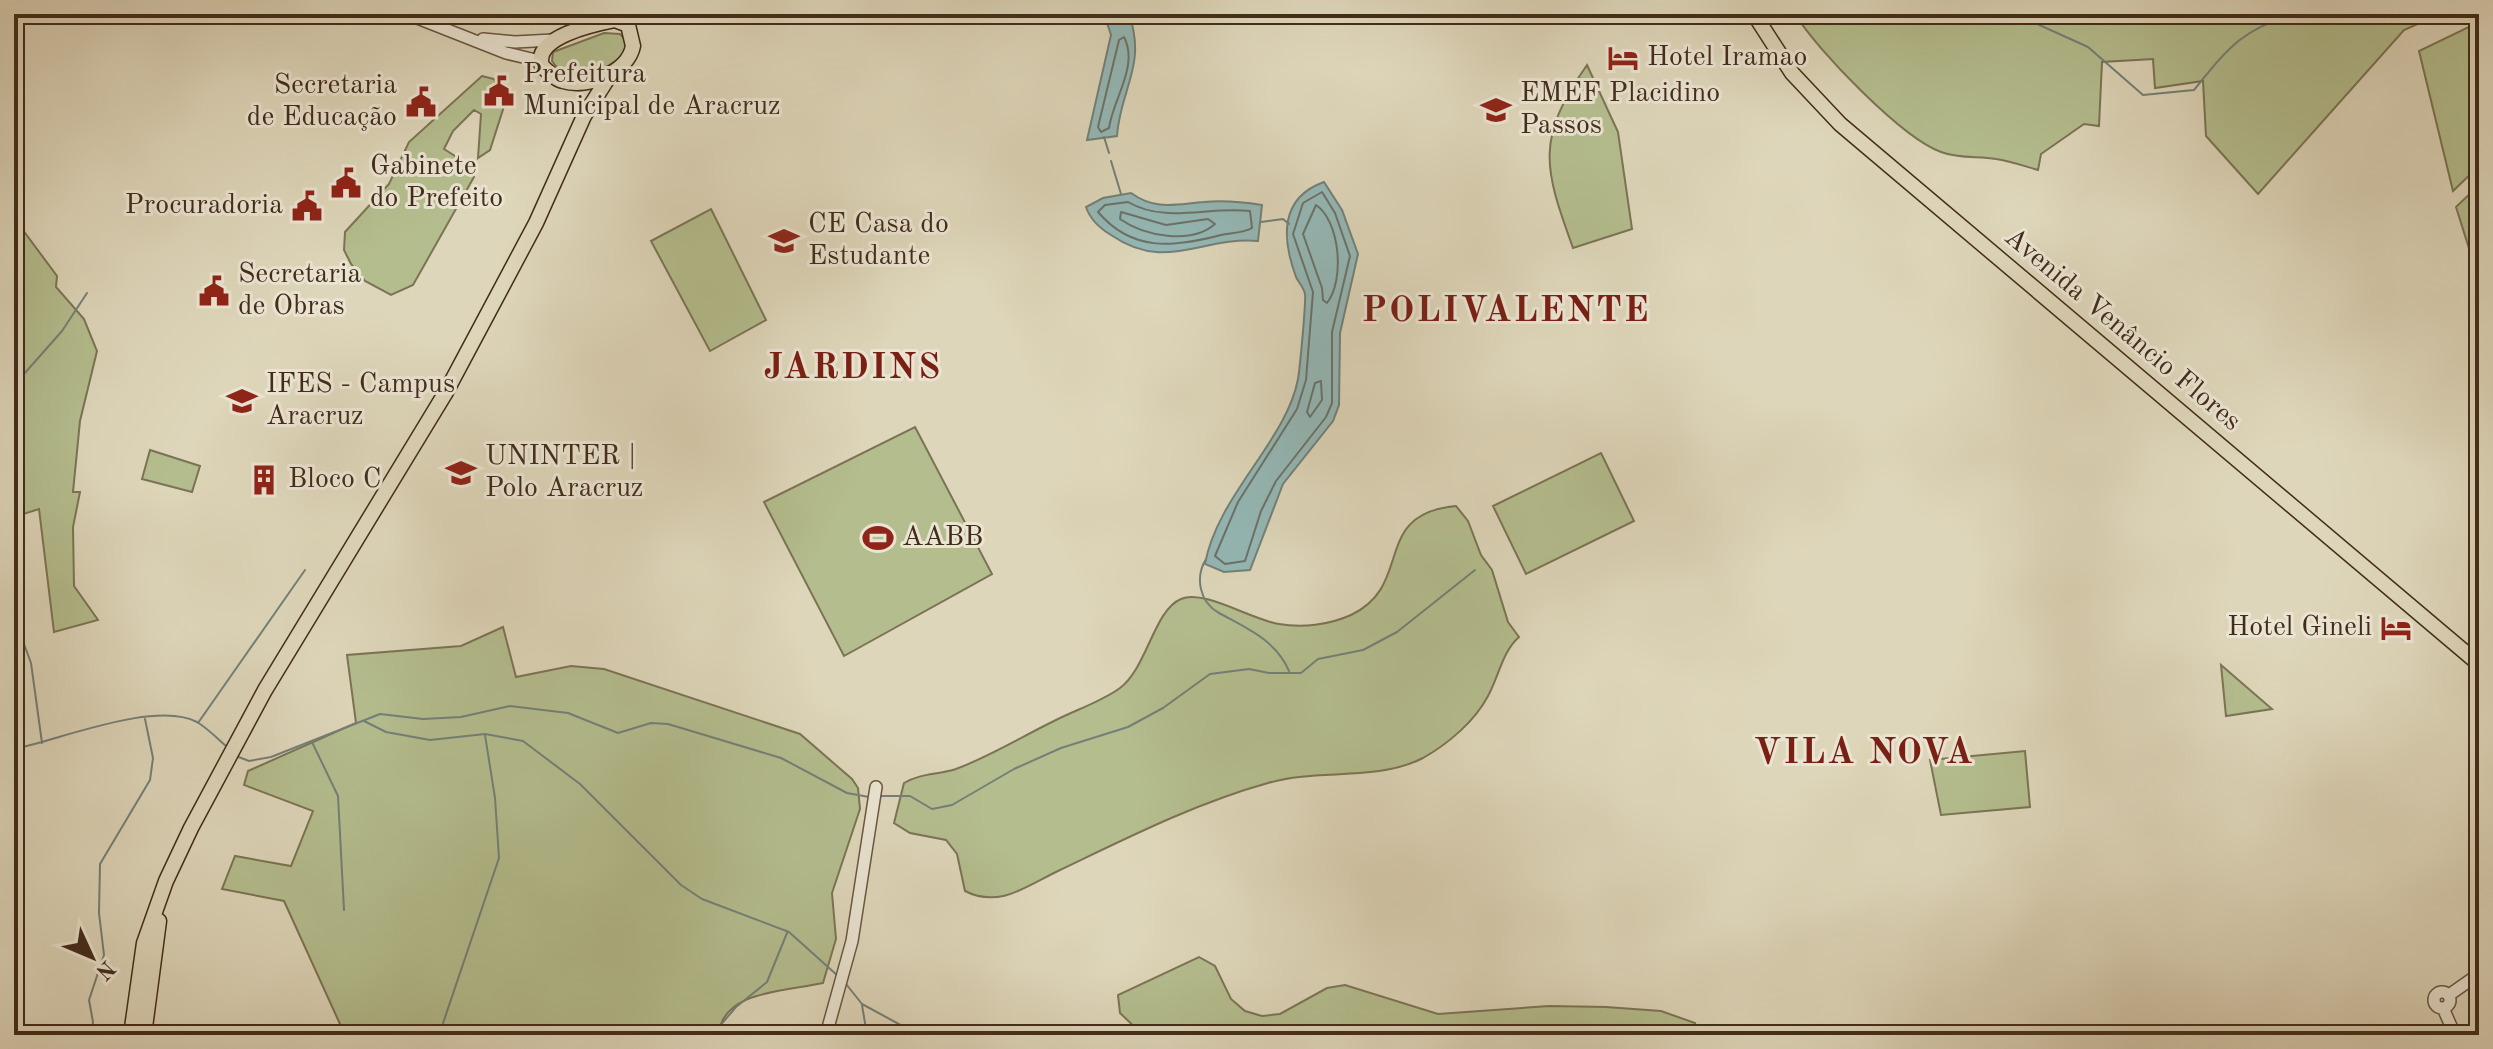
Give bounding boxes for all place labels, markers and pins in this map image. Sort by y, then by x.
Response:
hotel icon: Hotel Iramao [1606,41,1640,75]
place label: Hotel Iramao [1647,44,1807,72]
place label: Prefeitura Municipal de Aracruz [523,61,781,121]
place label: Secretaria de Educação [247,72,397,132]
public building icon: Prefeitura Municipal de Aracruz [482,74,516,108]
place label: EMEF Placidino Passos [1520,80,1720,140]
public building icon: Secretaria de Educação [404,85,438,119]
school or university icon: EMEF Placidino Passos [1479,93,1513,127]
place label: Gabinete do Prefeito [370,153,503,213]
public building icon: Gabinete do Prefeito [329,166,363,200]
public building icon: Procuradoria [290,189,324,223]
place label: Procuradoria [125,192,283,220]
place label: CE Casa do Estudante [808,211,949,271]
school or university icon: CE Casa do Estudante [767,224,801,258]
place label: Secretaria de Obras [238,261,361,321]
public building icon: Secretaria de Obras [197,274,231,308]
place label: IFES - Campus Aracruz [266,371,455,431]
school or university icon: IFES - Campus Aracruz [225,384,259,418]
place label: UNINTER | Polo Aracruz [485,443,643,503]
school or university icon: UNINTER | Polo Aracruz [444,456,478,490]
building icon: Bloco C [247,463,281,497]
place label: Bloco C [288,466,381,494]
sports icon: AABB [861,521,895,555]
place label: AABB [902,524,983,552]
hotel icon: Hotel Gineli [2379,611,2413,645]
place label: Hotel Gineli [2227,614,2372,642]

